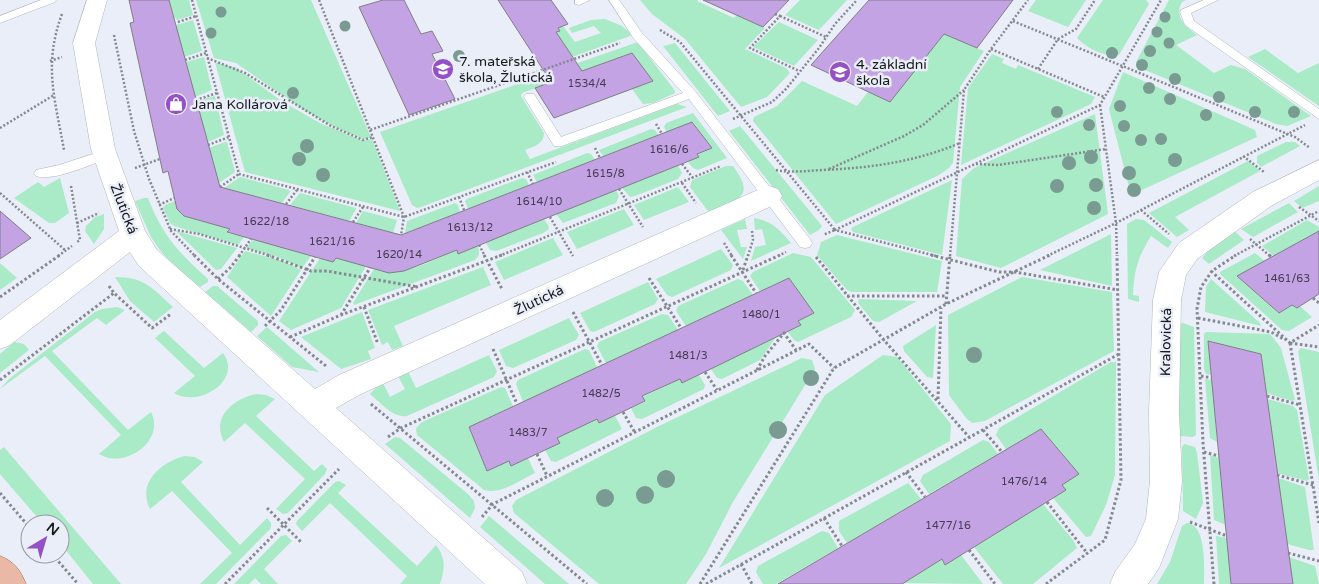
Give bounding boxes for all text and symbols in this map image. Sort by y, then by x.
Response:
place label: 7. mateřská škola, Žlutická [459,53,553,86]
place label: 4. základní škola [856,56,927,89]
school or university icon: 7. mateřská škola, Žlutická [431,57,455,81]
school or university icon: 4. základní škola [828,60,852,84]
house number: 1534/4 [568,77,606,90]
shop icon: Jana Kollárová [164,92,188,116]
place label: Jana Kollárová [192,96,288,113]
house number: 1616/6 [649,143,689,156]
house number: 1615/8 [585,167,625,180]
street label: Žlutická [107,181,141,237]
house number: 1614/10 [516,195,562,208]
house number: 1622/18 [243,215,289,228]
house number: 1613/12 [447,221,493,234]
house number: 1621/16 [309,235,355,248]
house number: 1620/14 [376,248,422,261]
house number: 1461/63 [1264,272,1310,285]
street label: Žlutická [512,281,566,319]
house number: 1480/1 [741,308,781,321]
street label: Kralovická [1157,308,1175,376]
house number: 1481/3 [668,349,708,362]
house number: 1482/5 [581,387,621,400]
house number: 1483/7 [508,426,548,439]
house number: 1476/14 [1001,475,1047,488]
north arrow [20,514,70,564]
text: N [43,519,62,539]
house number: 1477/16 [925,519,971,532]

